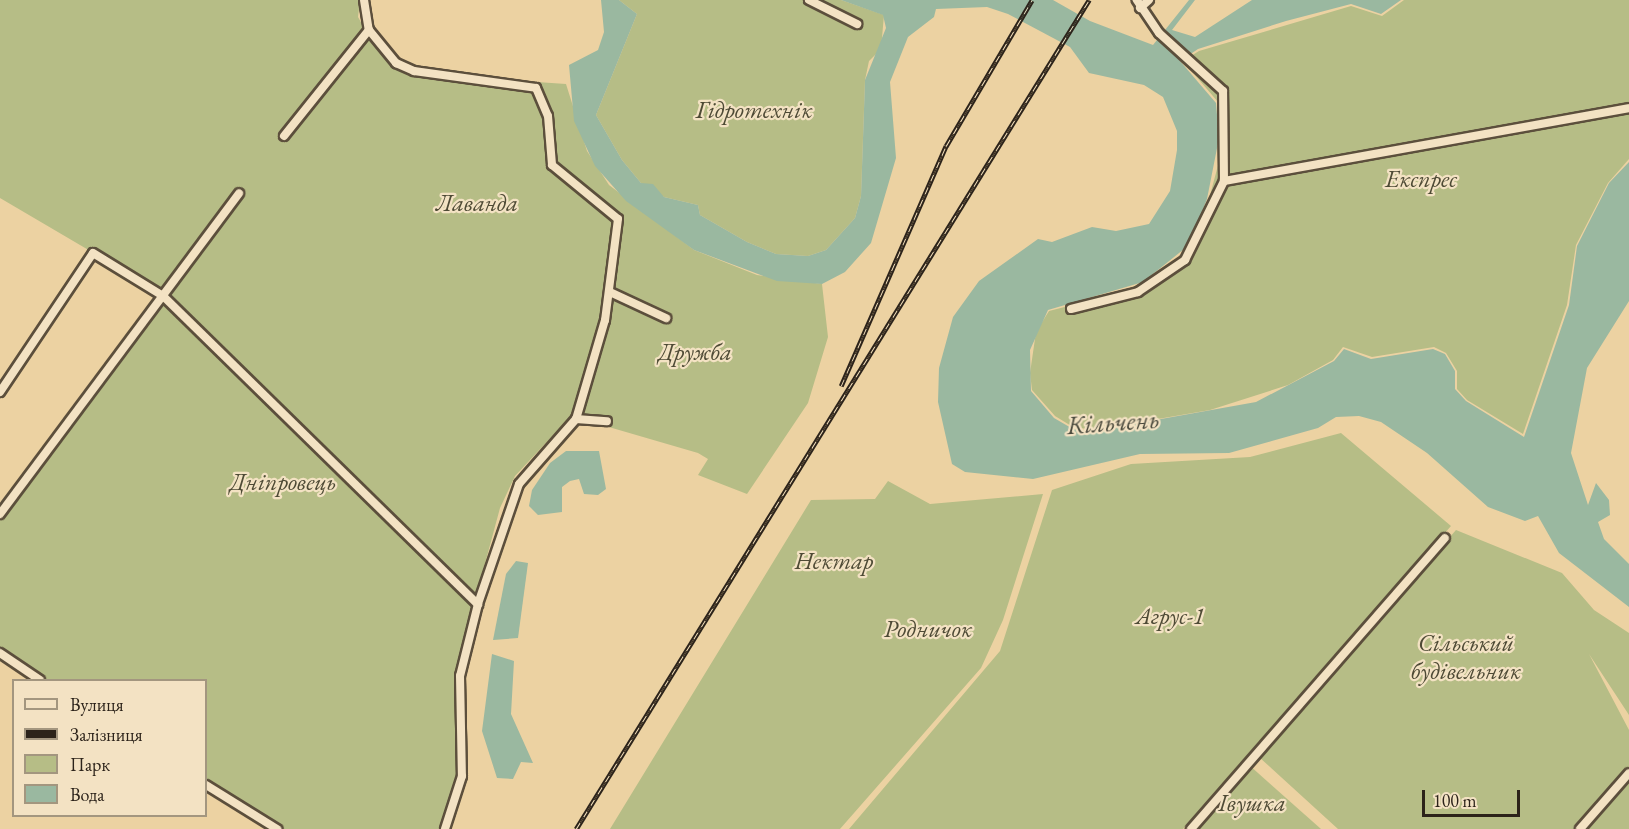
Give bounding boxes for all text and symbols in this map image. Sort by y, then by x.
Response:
park label: Гідротехнік [696,96,812,124]
park label: Експрес [1385,165,1457,193]
park label: Лаванда [436,189,518,217]
park label: Дружба [658,338,732,366]
water label: Кільчень [1066,404,1160,442]
park label: Дніпровець [230,468,336,496]
park label: Нектар [795,547,873,575]
park label: Агрус-1 [1135,602,1205,630]
park label: Родничок [884,615,972,643]
park label: Сільський будівельник [1411,629,1521,685]
legend [12,679,207,817]
text: Вулиця [70,693,123,716]
text: Залізниця [70,723,143,746]
text: Парк [70,753,110,776]
scale bar [1425,778,1522,816]
text: Вода [70,783,104,806]
park label: Івушка [1218,789,1286,817]
text: 100 m [1433,789,1477,812]

